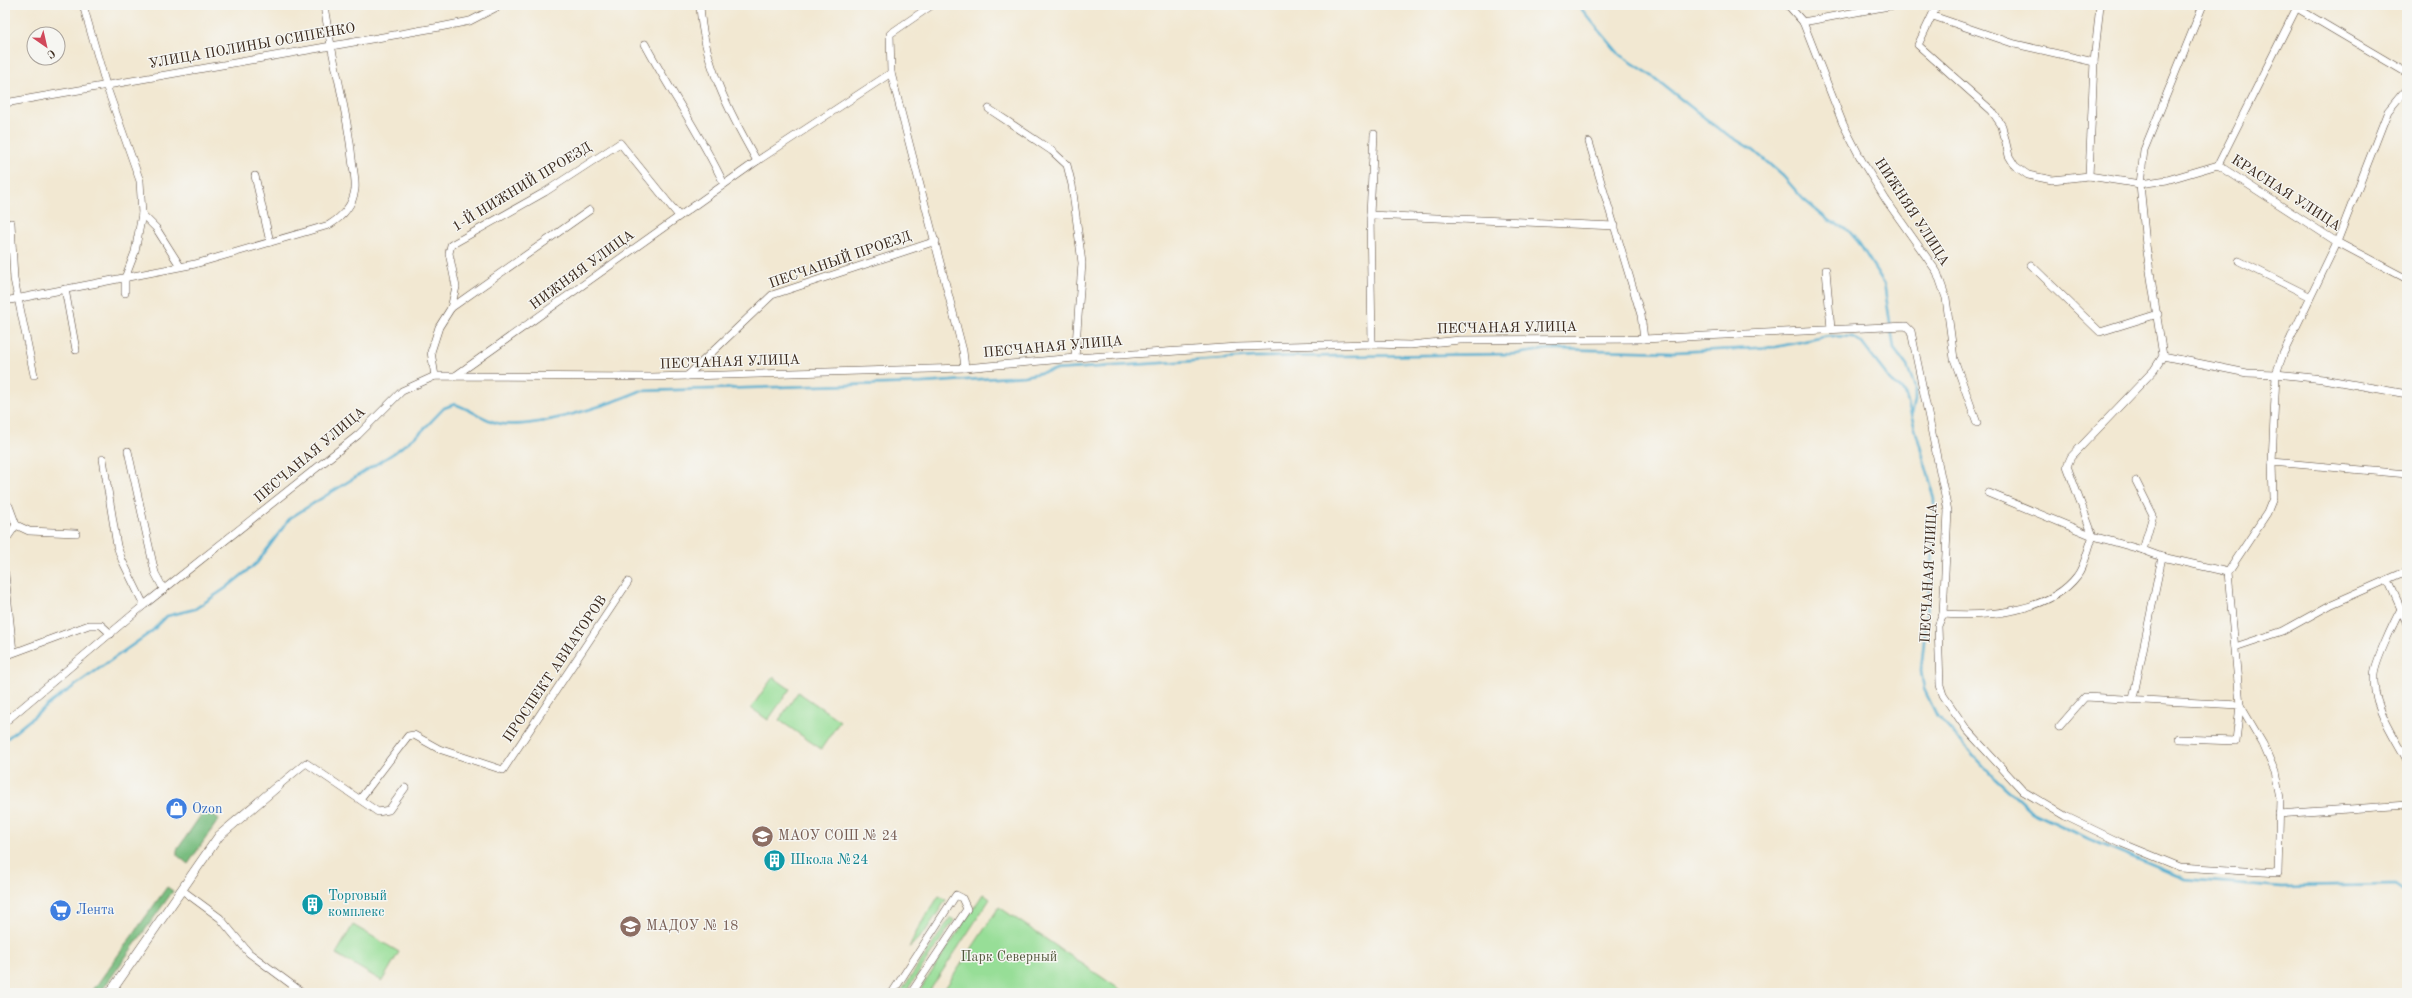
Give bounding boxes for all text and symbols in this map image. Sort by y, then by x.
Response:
street label: УЛИЦА ПОЛИНЫ ОСИПЕНКО [147,21,357,71]
north arrow [26,26,66,66]
text: С [45,46,57,60]
street label: 1-Й НИЖНИЙ ПРОЕЗД [448,137,594,234]
street label: КРАСНАЯ УЛИЦА [2229,152,2343,234]
street label: НИЖНЯЯ УЛИЦА [1872,156,1952,268]
street label: ПЕСЧАНЫЙ ПРОЕЗД [766,225,913,291]
street label: НИЖНЯЯ УЛИЦА [527,227,637,312]
street label: ПЕСЧАНАЯ УЛИЦА [1437,320,1578,336]
street label: ПЕСЧАНАЯ УЛИЦА [983,334,1124,360]
street label: ПЕСЧАНАЯ УЛИЦА [660,353,801,371]
street label: ПЕСЧАНАЯ УЛИЦА [252,404,368,505]
street label: ПЕСЧАНАЯ УЛИЦА [1918,502,1940,643]
street label: ПРОСПЕКТ АВИАТОРОВ [501,593,609,745]
shop icon: Ozon [163,796,189,822]
place label: Ozon [192,802,223,816]
school or university icon: МАОУ СОШ № 24 [750,823,776,849]
place label: МАОУ СОШ № 24 [778,829,898,843]
building icon: Школа №24 [762,847,788,873]
place label: Школа №24 [790,853,868,867]
place label: Торговый комплекс [328,889,387,919]
building icon: Торговый комплекс [299,891,325,917]
supermarket icon: Лента [47,897,73,923]
place label: Лента [76,903,115,917]
school or university icon: МАДОУ № 18 [617,913,643,939]
place label: МАДОУ № 18 [646,919,738,933]
park label: Парк Северный [961,950,1057,964]

